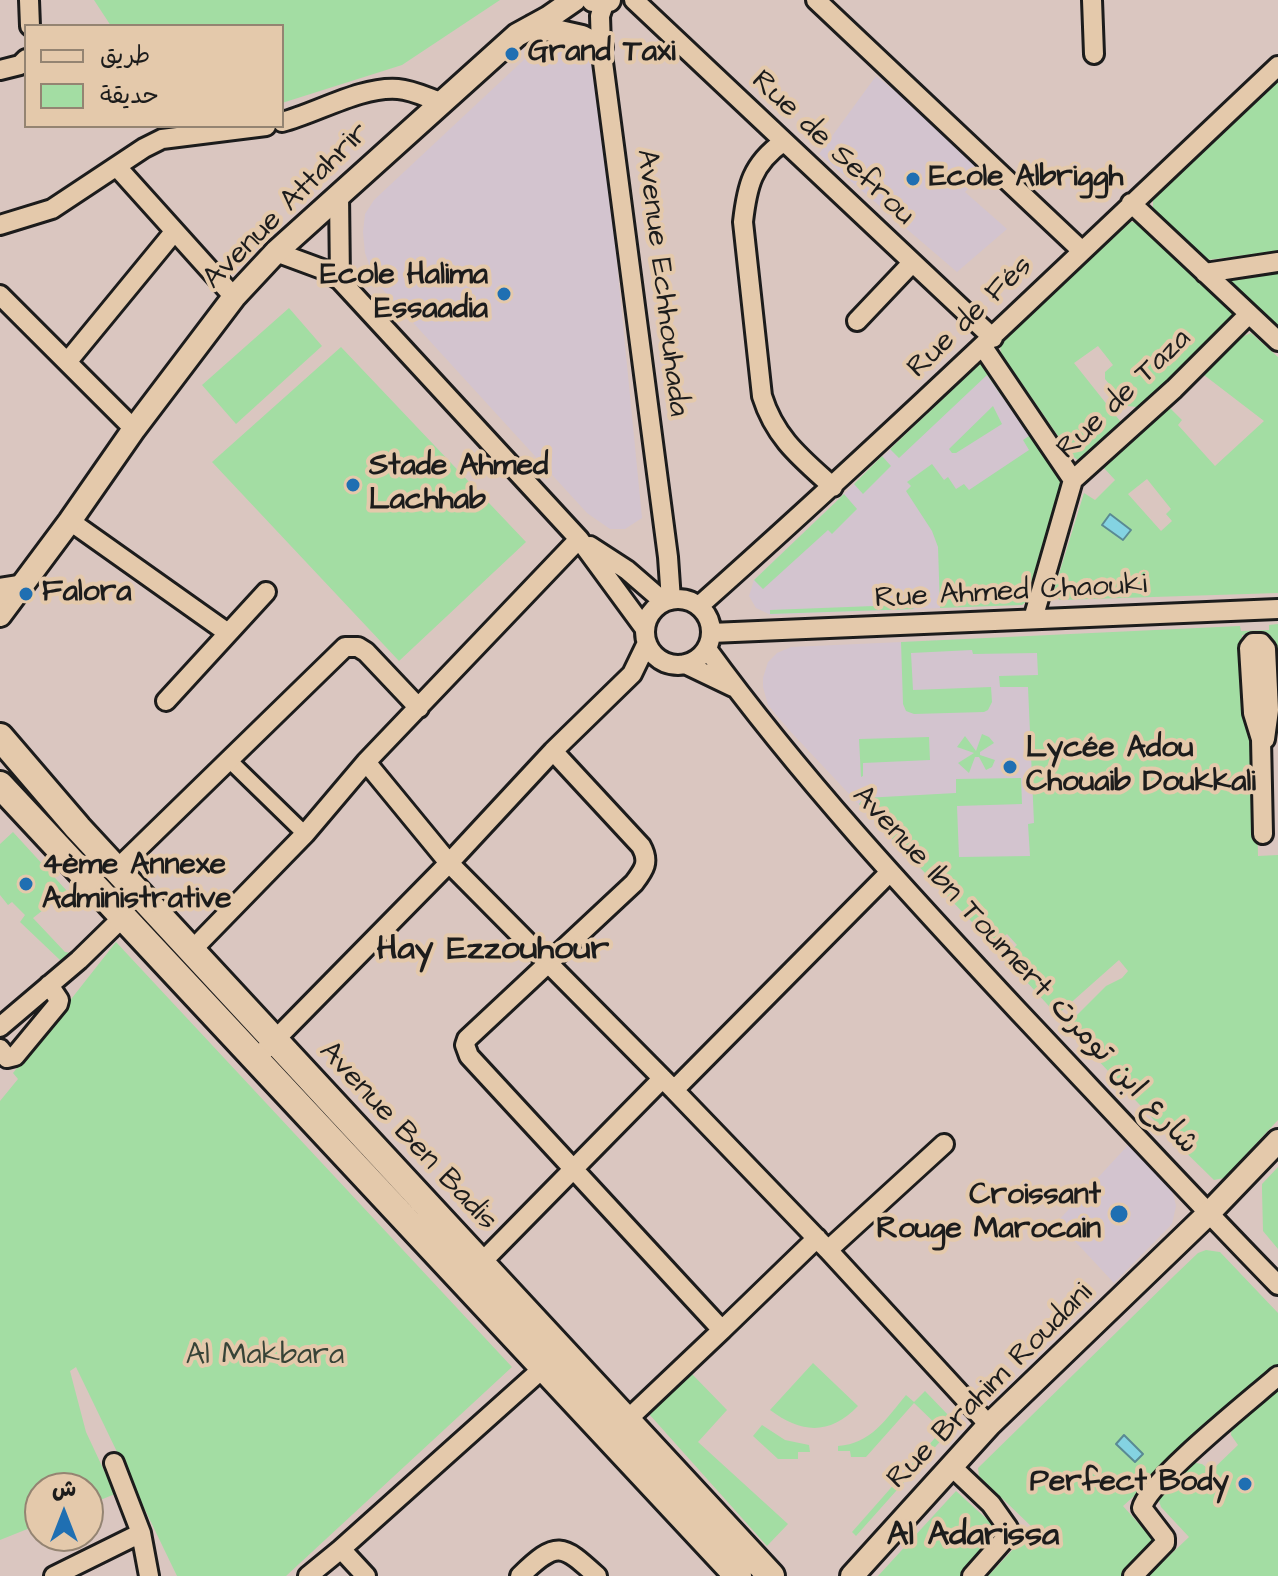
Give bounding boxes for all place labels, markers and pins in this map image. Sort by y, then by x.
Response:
place label: Grand Taxi [528,36,676,72]
marker: Grand Taxi [503,45,521,63]
place label: Ecole Albriggh [929,161,1123,197]
marker: Ecole Albriggh [904,170,922,188]
place label: Ecole Halima Essaadia [320,259,488,330]
marker: Ecole Halima Essaadia [495,285,513,303]
place label: Stade Ahmed Lachhab [369,450,548,520]
marker: Stade Ahmed Lachhab [344,476,362,494]
place label: Falora [42,576,131,612]
marker: Falora [17,585,35,603]
place label: Lycée Adou Chouaib Doukkali [1026,732,1256,802]
marker: Lycée Adou Chouaib Doukkali [1001,758,1019,776]
place label: 4ème Annexe Administrative [42,849,231,920]
marker: 4ème Annexe Administrative [17,875,35,893]
place label: Croissant Rouge Marocain [876,1179,1101,1250]
marker: Croissant Rouge Marocain [1108,1203,1130,1225]
place label: Perfect Body [1030,1466,1229,1502]
marker: Perfect Body [1236,1475,1254,1493]

